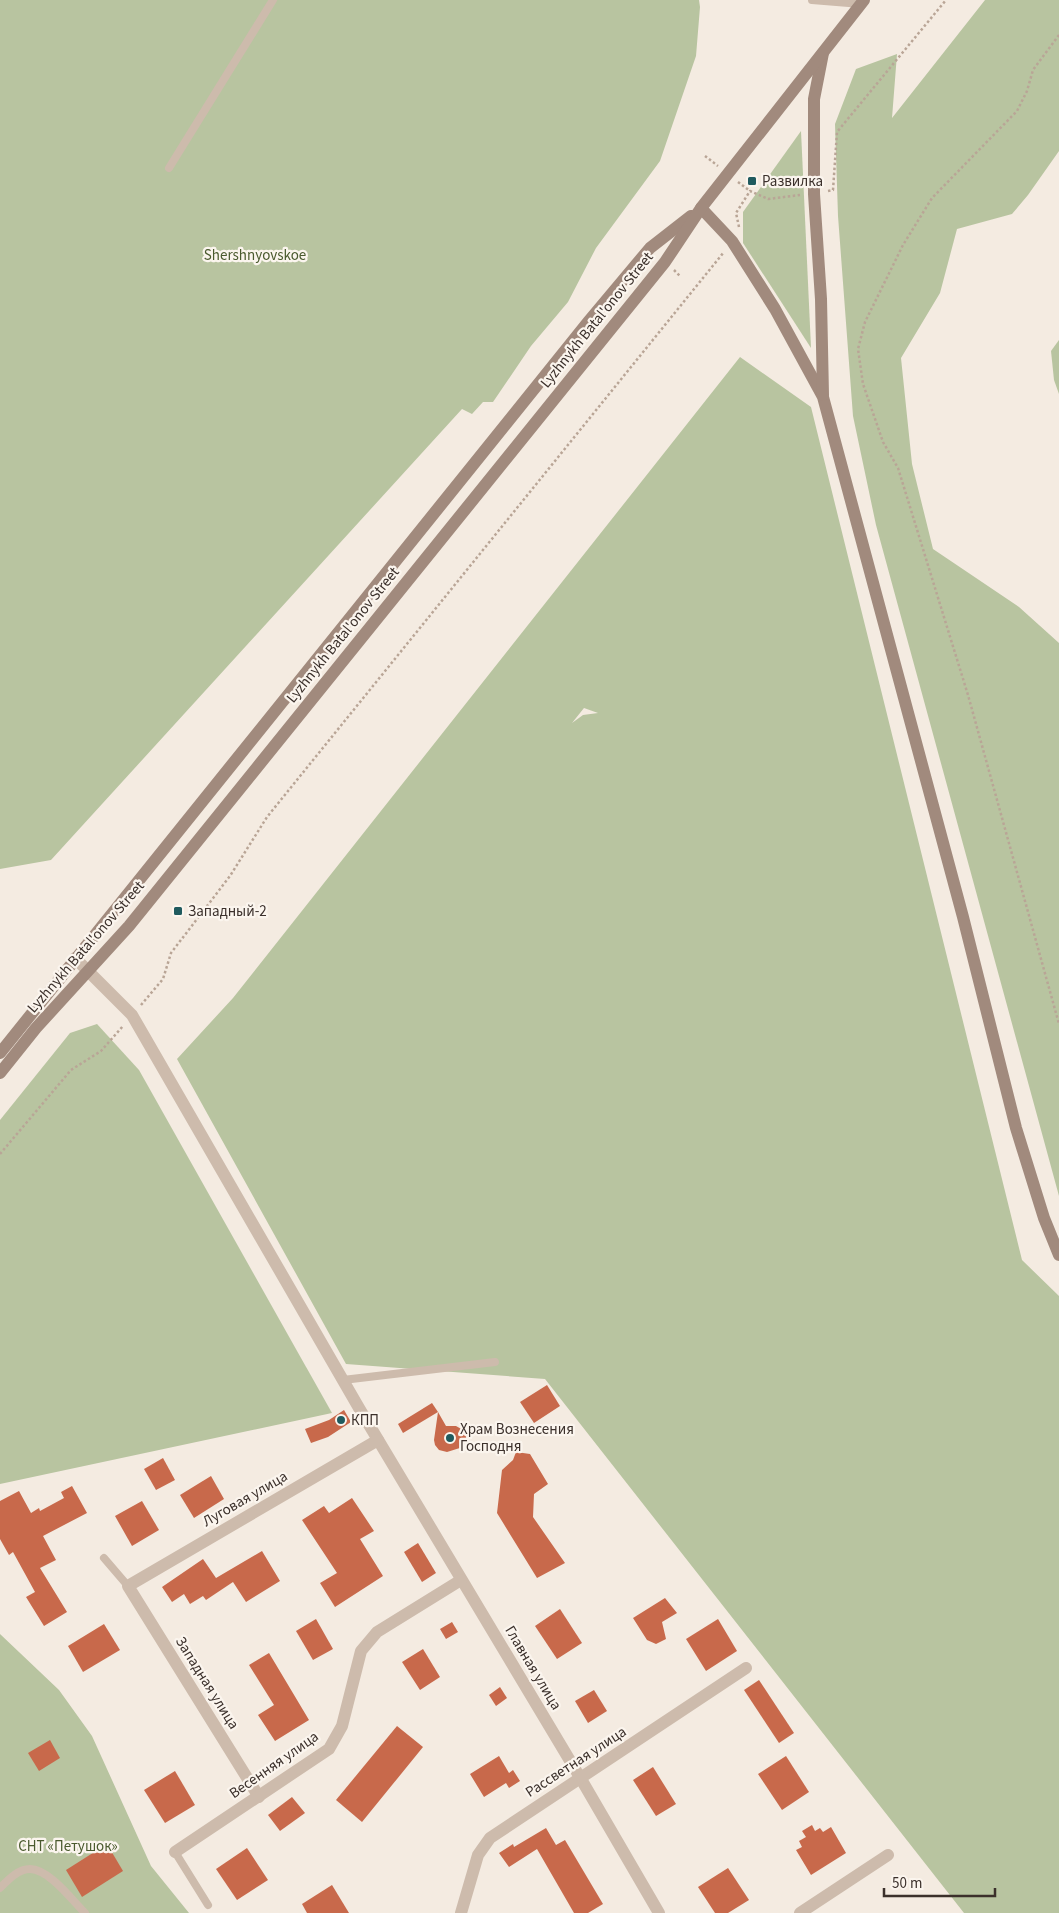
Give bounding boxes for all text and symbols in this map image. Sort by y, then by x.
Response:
place label: Развилка [762,171,823,192]
marker: Развилка [746,175,758,187]
park label: Shershnyovskoe [204,245,306,266]
street label: Lyzhnykh Batal'onov Street [536,248,658,392]
street label: Lyzhnykh Batal'onov Street [282,563,404,707]
street label: Lyzhnykh Batal'onov Street [23,876,149,1018]
place label: Западный-2 [188,901,267,922]
marker: Западный-2 [172,905,184,917]
place label: КПП [351,1410,379,1431]
marker: КПП [335,1414,347,1426]
place label: Храм Вознесения Господня [460,1419,574,1457]
marker: Храм Вознесения Господня [444,1432,456,1444]
street label: Луговая улица [198,1466,292,1532]
street label: Главная улица [500,1622,566,1714]
street label: Западная улица [170,1633,244,1733]
street label: Рассветная улица [521,1721,631,1803]
street label: Весенняя улица [225,1726,323,1804]
park label: СНТ «Петушок» [18,1836,118,1857]
scale bar [884,1866,995,1898]
text: 50 m [892,1873,922,1894]

